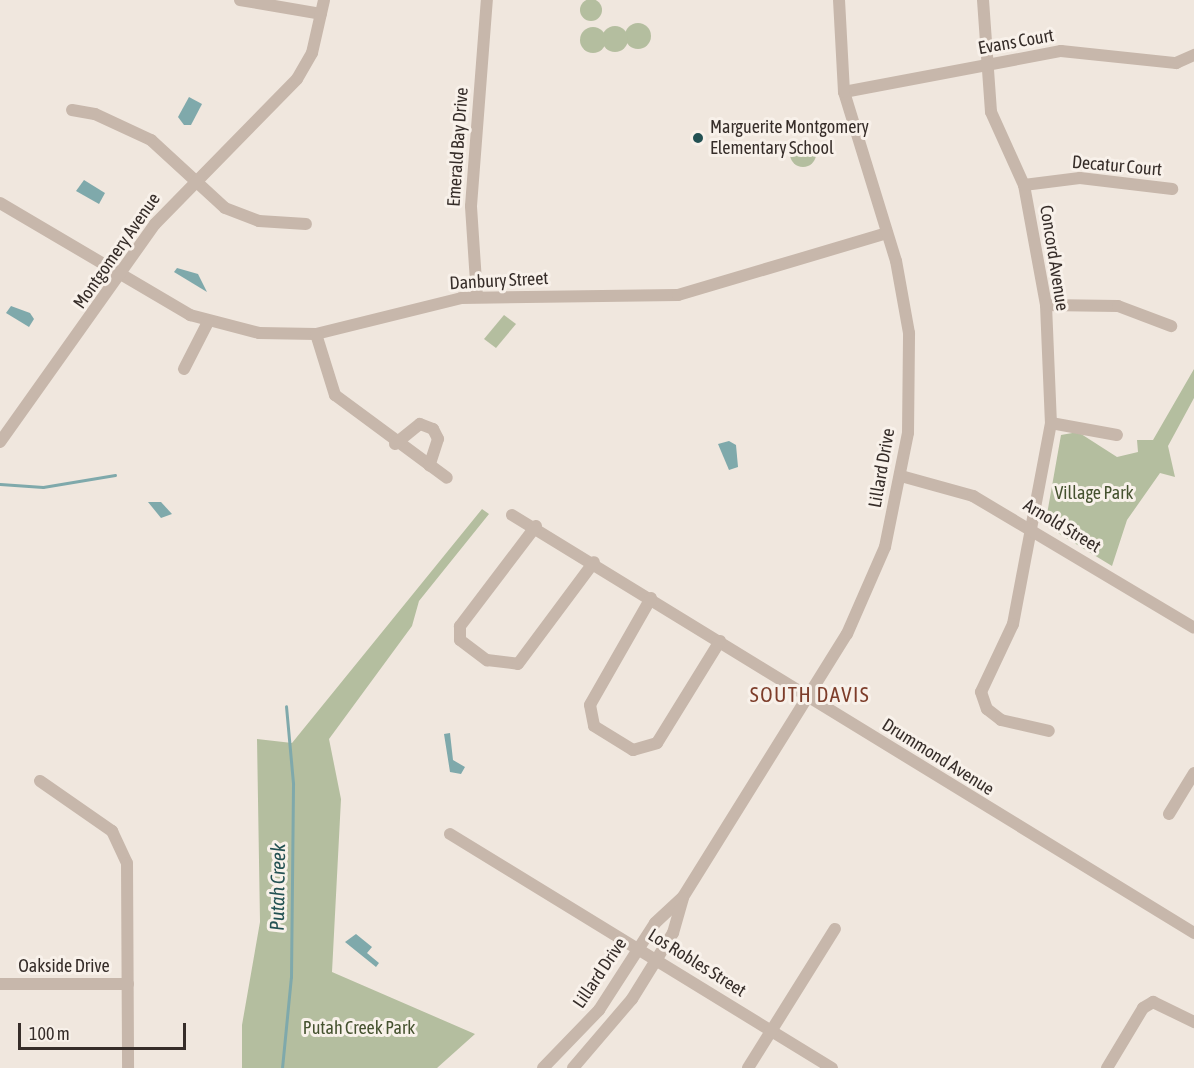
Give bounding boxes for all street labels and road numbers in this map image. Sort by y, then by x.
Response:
street label: Evans Court [977,25,1055,59]
street label: Emerald Bay Drive [443,87,473,207]
street label: Decatur Court [1071,151,1163,181]
street label: Montgomery Avenue [69,189,165,313]
street label: Concord Avenue [1035,204,1073,312]
street label: Danbury Street [449,268,549,294]
street label: Lillard Drive [864,427,900,509]
street label: Arnold Street [1019,494,1105,558]
street label: Drummond Avenue [878,714,998,800]
street label: Los Robles Street [644,924,750,1002]
street label: Lillard Drive [569,934,631,1012]
street label: Oakside Drive [18,955,110,977]

